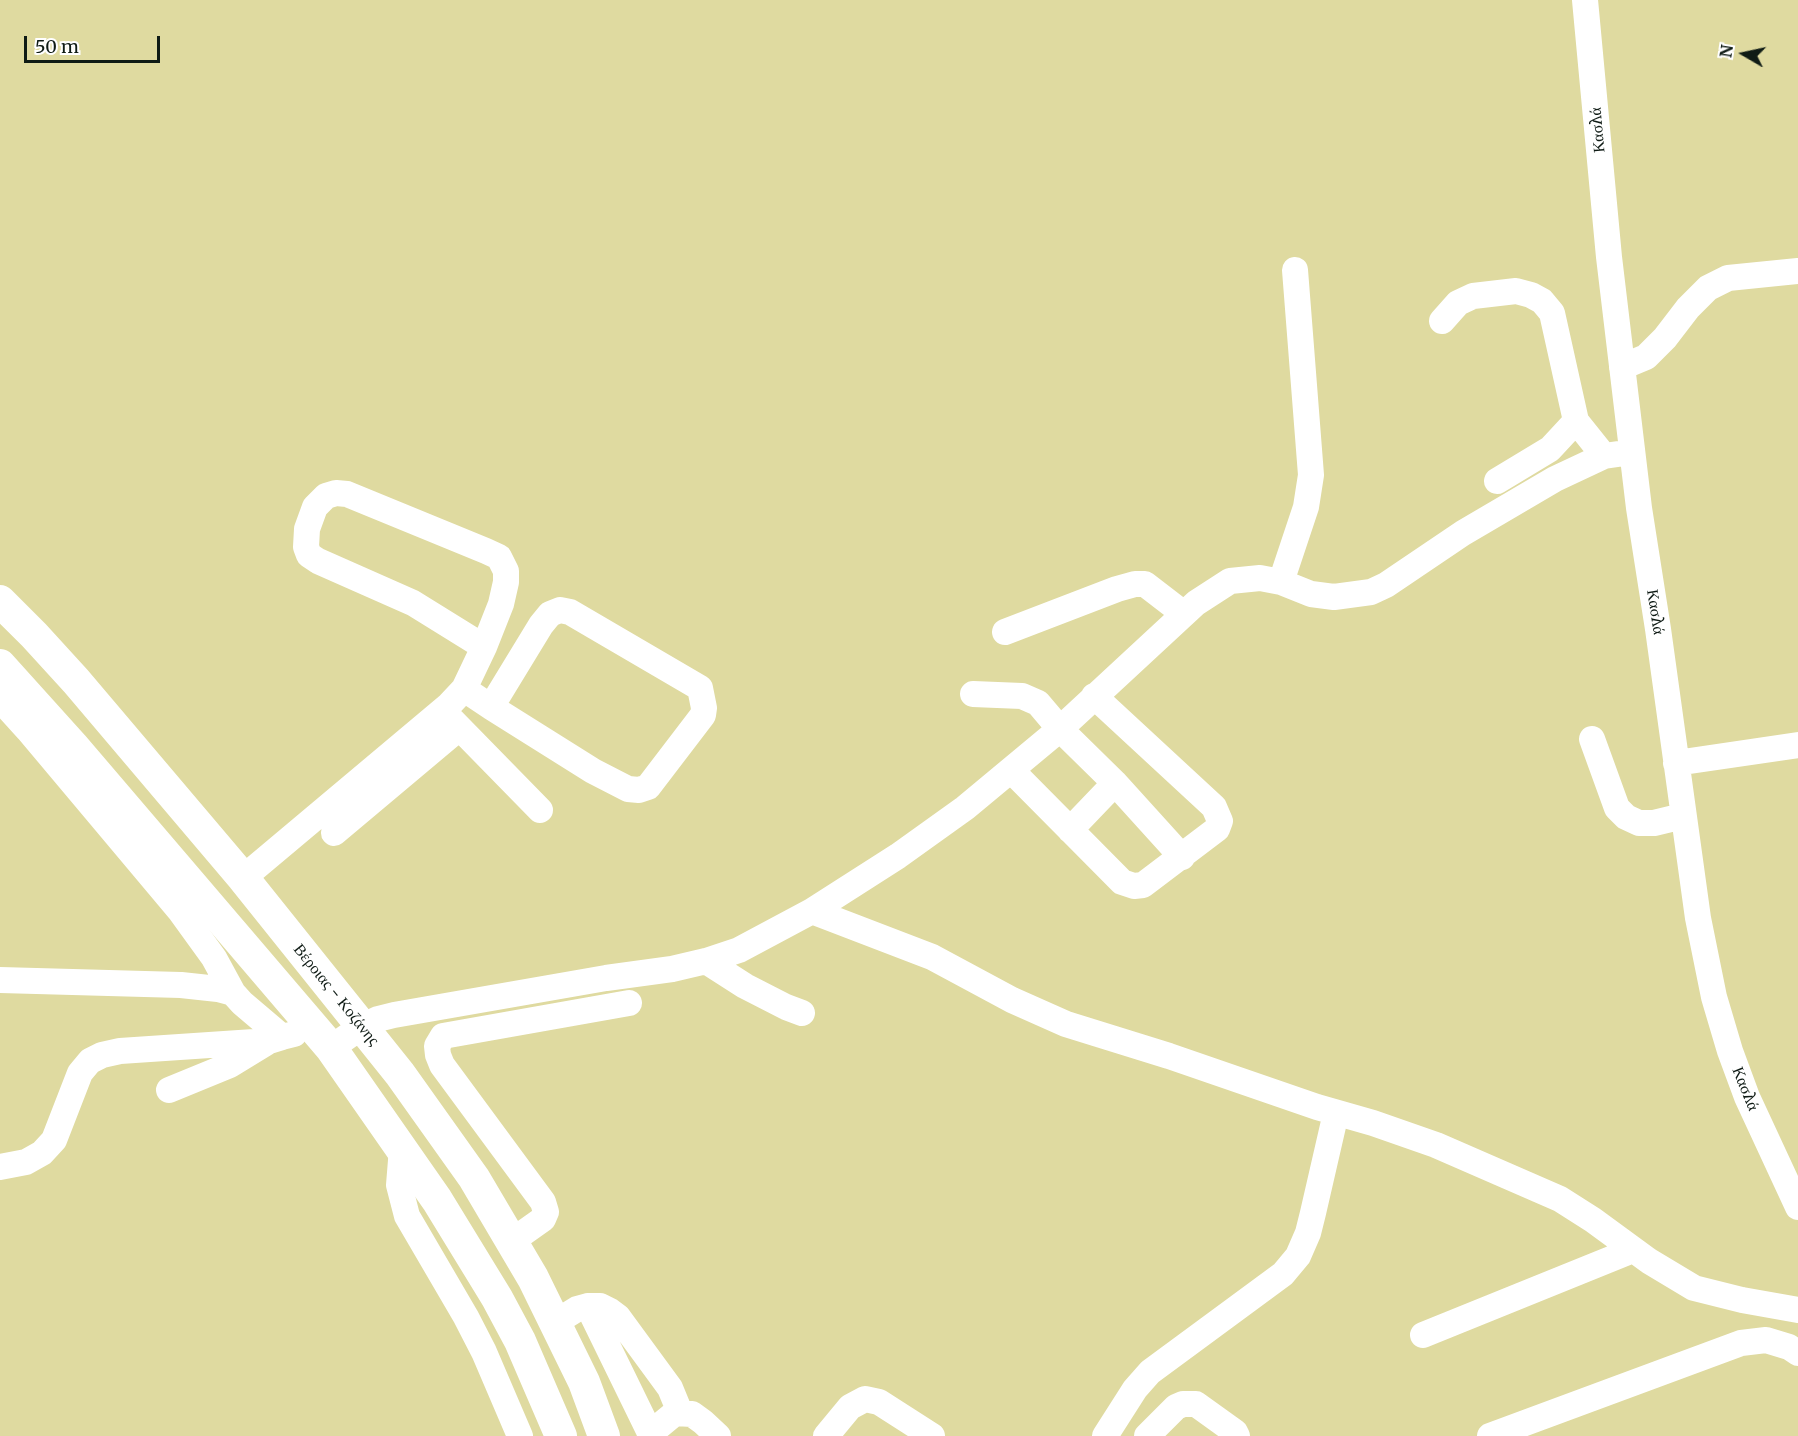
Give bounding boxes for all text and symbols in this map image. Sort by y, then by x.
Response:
scale bar [27,24,164,62]
north arrow [1714,24,1774,84]
text: 50 m [35,35,79,58]
text: N [1715,43,1737,59]
street label: Κασλά [1586,106,1610,154]
street label: Κασλά [1642,588,1668,636]
street label: Βέροιας - Κοζάνης [289,940,383,1050]
street label: Κασλά [1728,1064,1762,1114]

